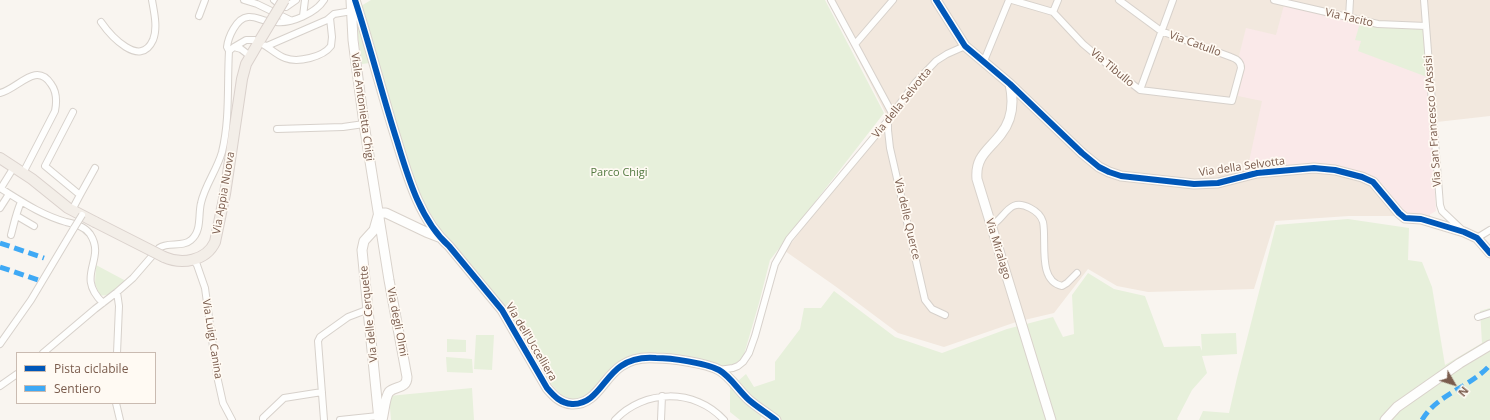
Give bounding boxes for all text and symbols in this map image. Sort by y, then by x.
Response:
street label: Via Tacito [1324,6,1374,30]
street label: Via Catullo [1167,29,1223,59]
street label: Via Tibullo [1088,46,1136,90]
street label: Viale Antonietta Chigi [348,52,376,162]
street label: Via San Francesco d'Assisi [1422,55,1444,187]
street label: Via della Selvotta [870,65,934,141]
street label: Via Appia Nuova [210,151,238,235]
street label: Via della Selvotta [1198,154,1286,180]
park label: Parco Chigi [590,166,648,180]
street label: Via delle Querce [891,177,923,261]
street label: Via Miralago [982,217,1014,281]
street label: Via delle Cerquette [357,265,381,363]
street label: Via degli Olmi [384,286,410,358]
street label: Via Luigi Canina [199,298,225,380]
street label: Via dell'Uccelliera [502,300,560,384]
legend [16,352,156,404]
text: Pista ciclabile [54,360,128,377]
north arrow [1434,364,1474,404]
text: Sentiero [54,380,101,397]
text: N [1455,384,1472,400]

